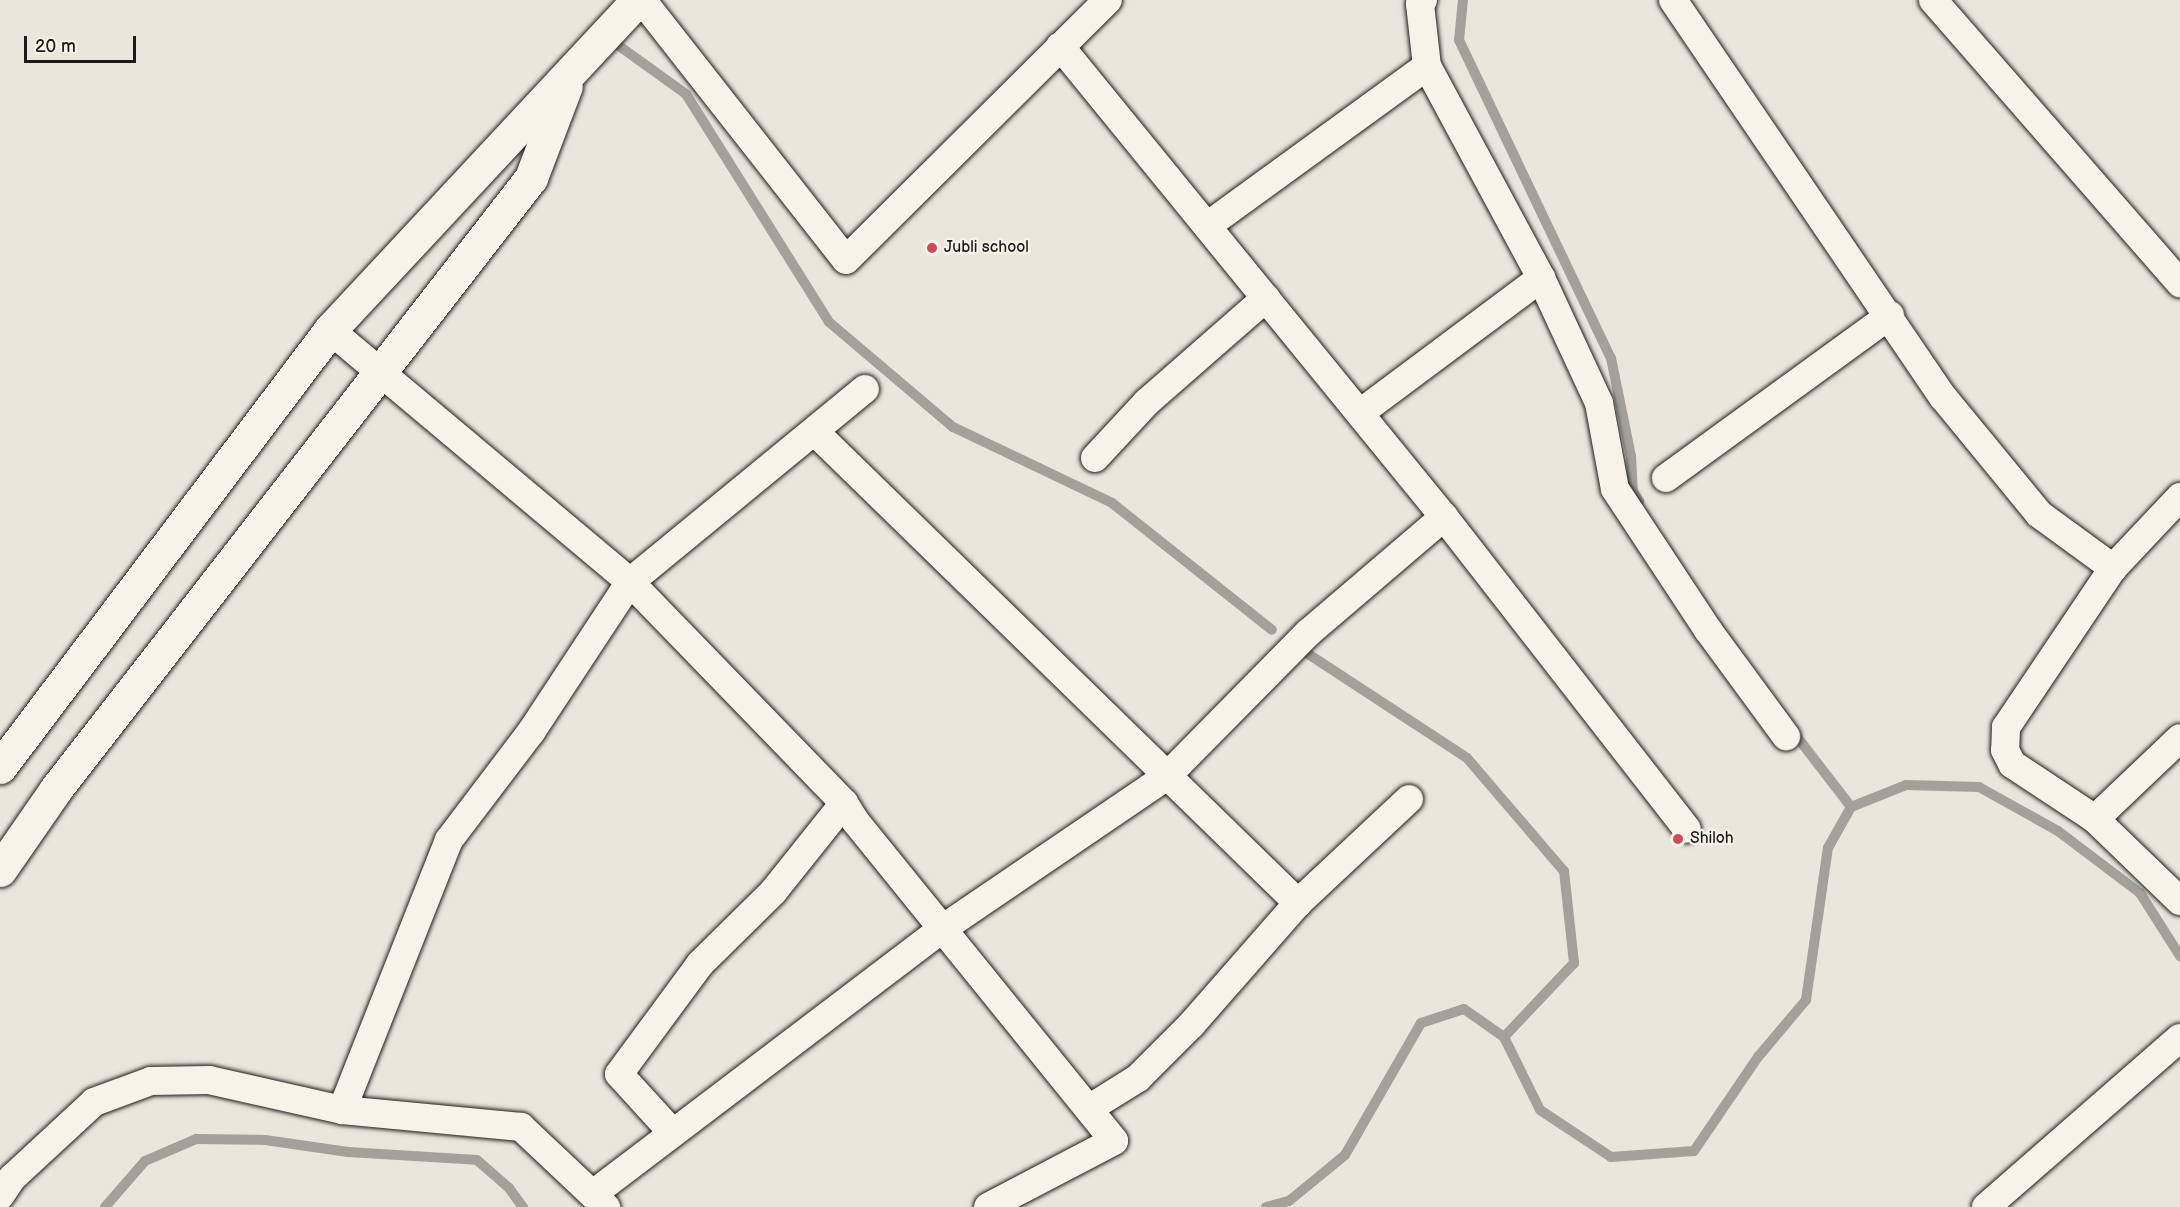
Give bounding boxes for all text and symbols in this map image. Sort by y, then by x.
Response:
scale bar [27,24,140,62]
text: 20 m [35,36,76,57]
place label: Jubli school [944,238,1029,258]
marker: Jubli school [925,241,939,255]
place label: Shiloh [1690,829,1734,849]
marker: Shiloh [1671,832,1685,846]

